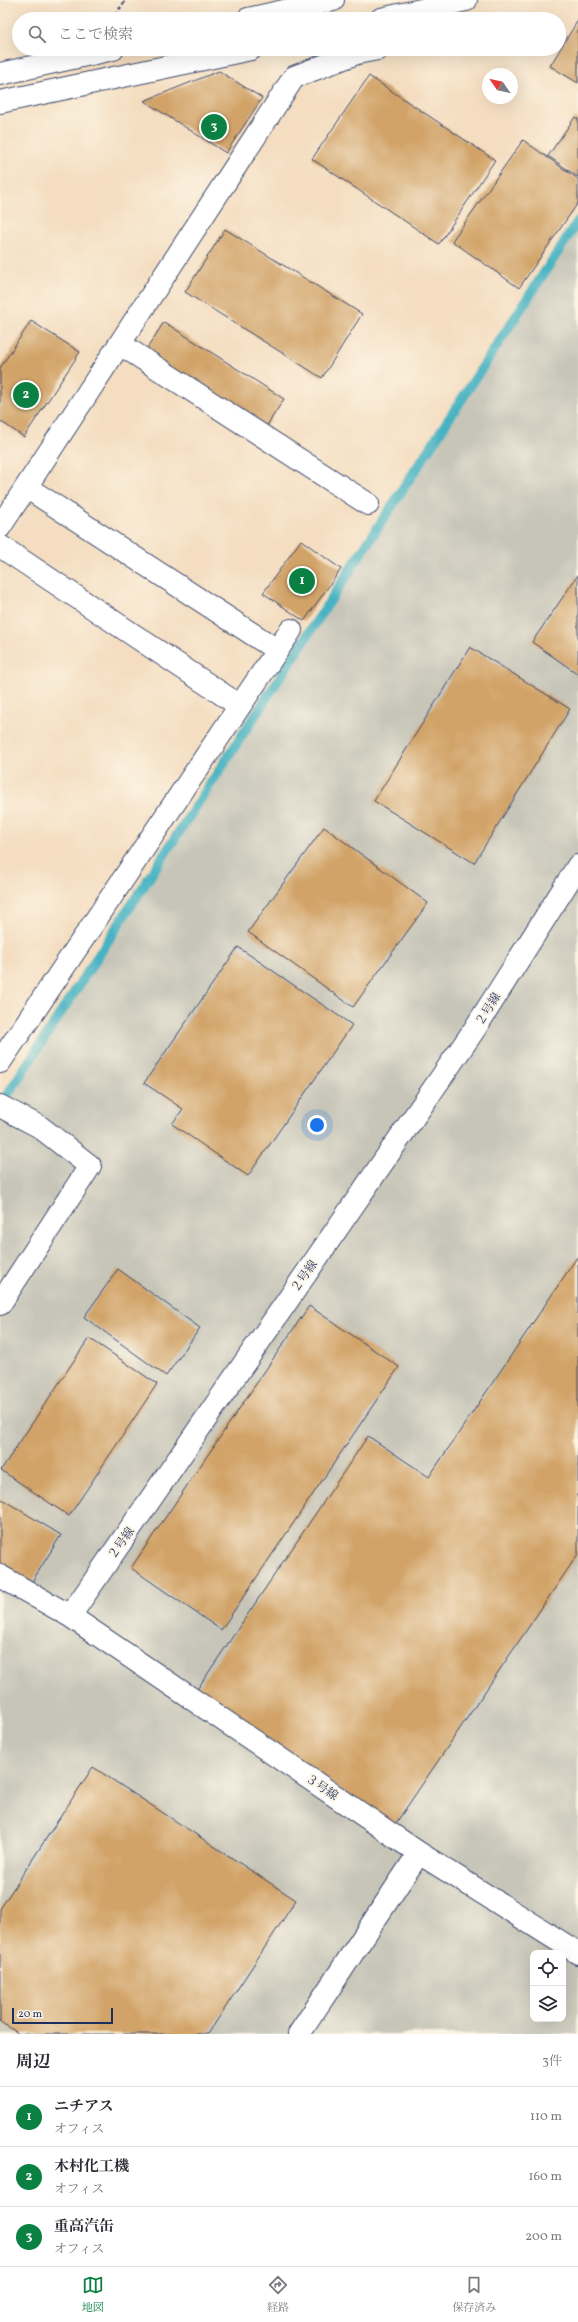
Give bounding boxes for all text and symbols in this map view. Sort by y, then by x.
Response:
search box [12,12,566,56]
icon: search [26,23,48,45]
text: ここで検索 [58,25,133,46]
north arrow [482,68,518,104]
pin: 3 [201,112,227,142]
pin: 2 [13,380,39,410]
pin: 1 [289,566,315,596]
street label: ２号線 [473,990,505,1029]
your location [307,1115,327,1135]
street label: ２号線 [288,1257,322,1296]
street label: ２号線 [105,1524,139,1563]
street label: ３号線 [302,1771,341,1805]
map controls [530,1950,566,2022]
button: locate [530,1950,566,1986]
button: layers [530,1986,566,2022]
scale bar [12,2006,113,2025]
text: 20 m [18,2007,42,2022]
text: 周辺 [16,2051,50,2074]
text: 3件 [542,2053,562,2071]
text: ニチアス [54,2097,113,2118]
text: 1 [26,2108,32,2126]
text: 110 m [530,2108,562,2126]
text: オフィス [54,2121,105,2139]
text: 木村化工機 [54,2157,129,2178]
text: 2 [26,2168,32,2186]
text: 160 m [528,2168,562,2186]
text: オフィス [54,2181,105,2199]
text: 重高汽缶 [54,2217,114,2238]
text: 3 [26,2228,32,2246]
text: 200 m [525,2228,562,2246]
text: オフィス [54,2241,105,2259]
tab: 地図 [82,2274,104,2316]
tab: 経路 [267,2274,289,2316]
tab: 保存済み [452,2274,496,2316]

